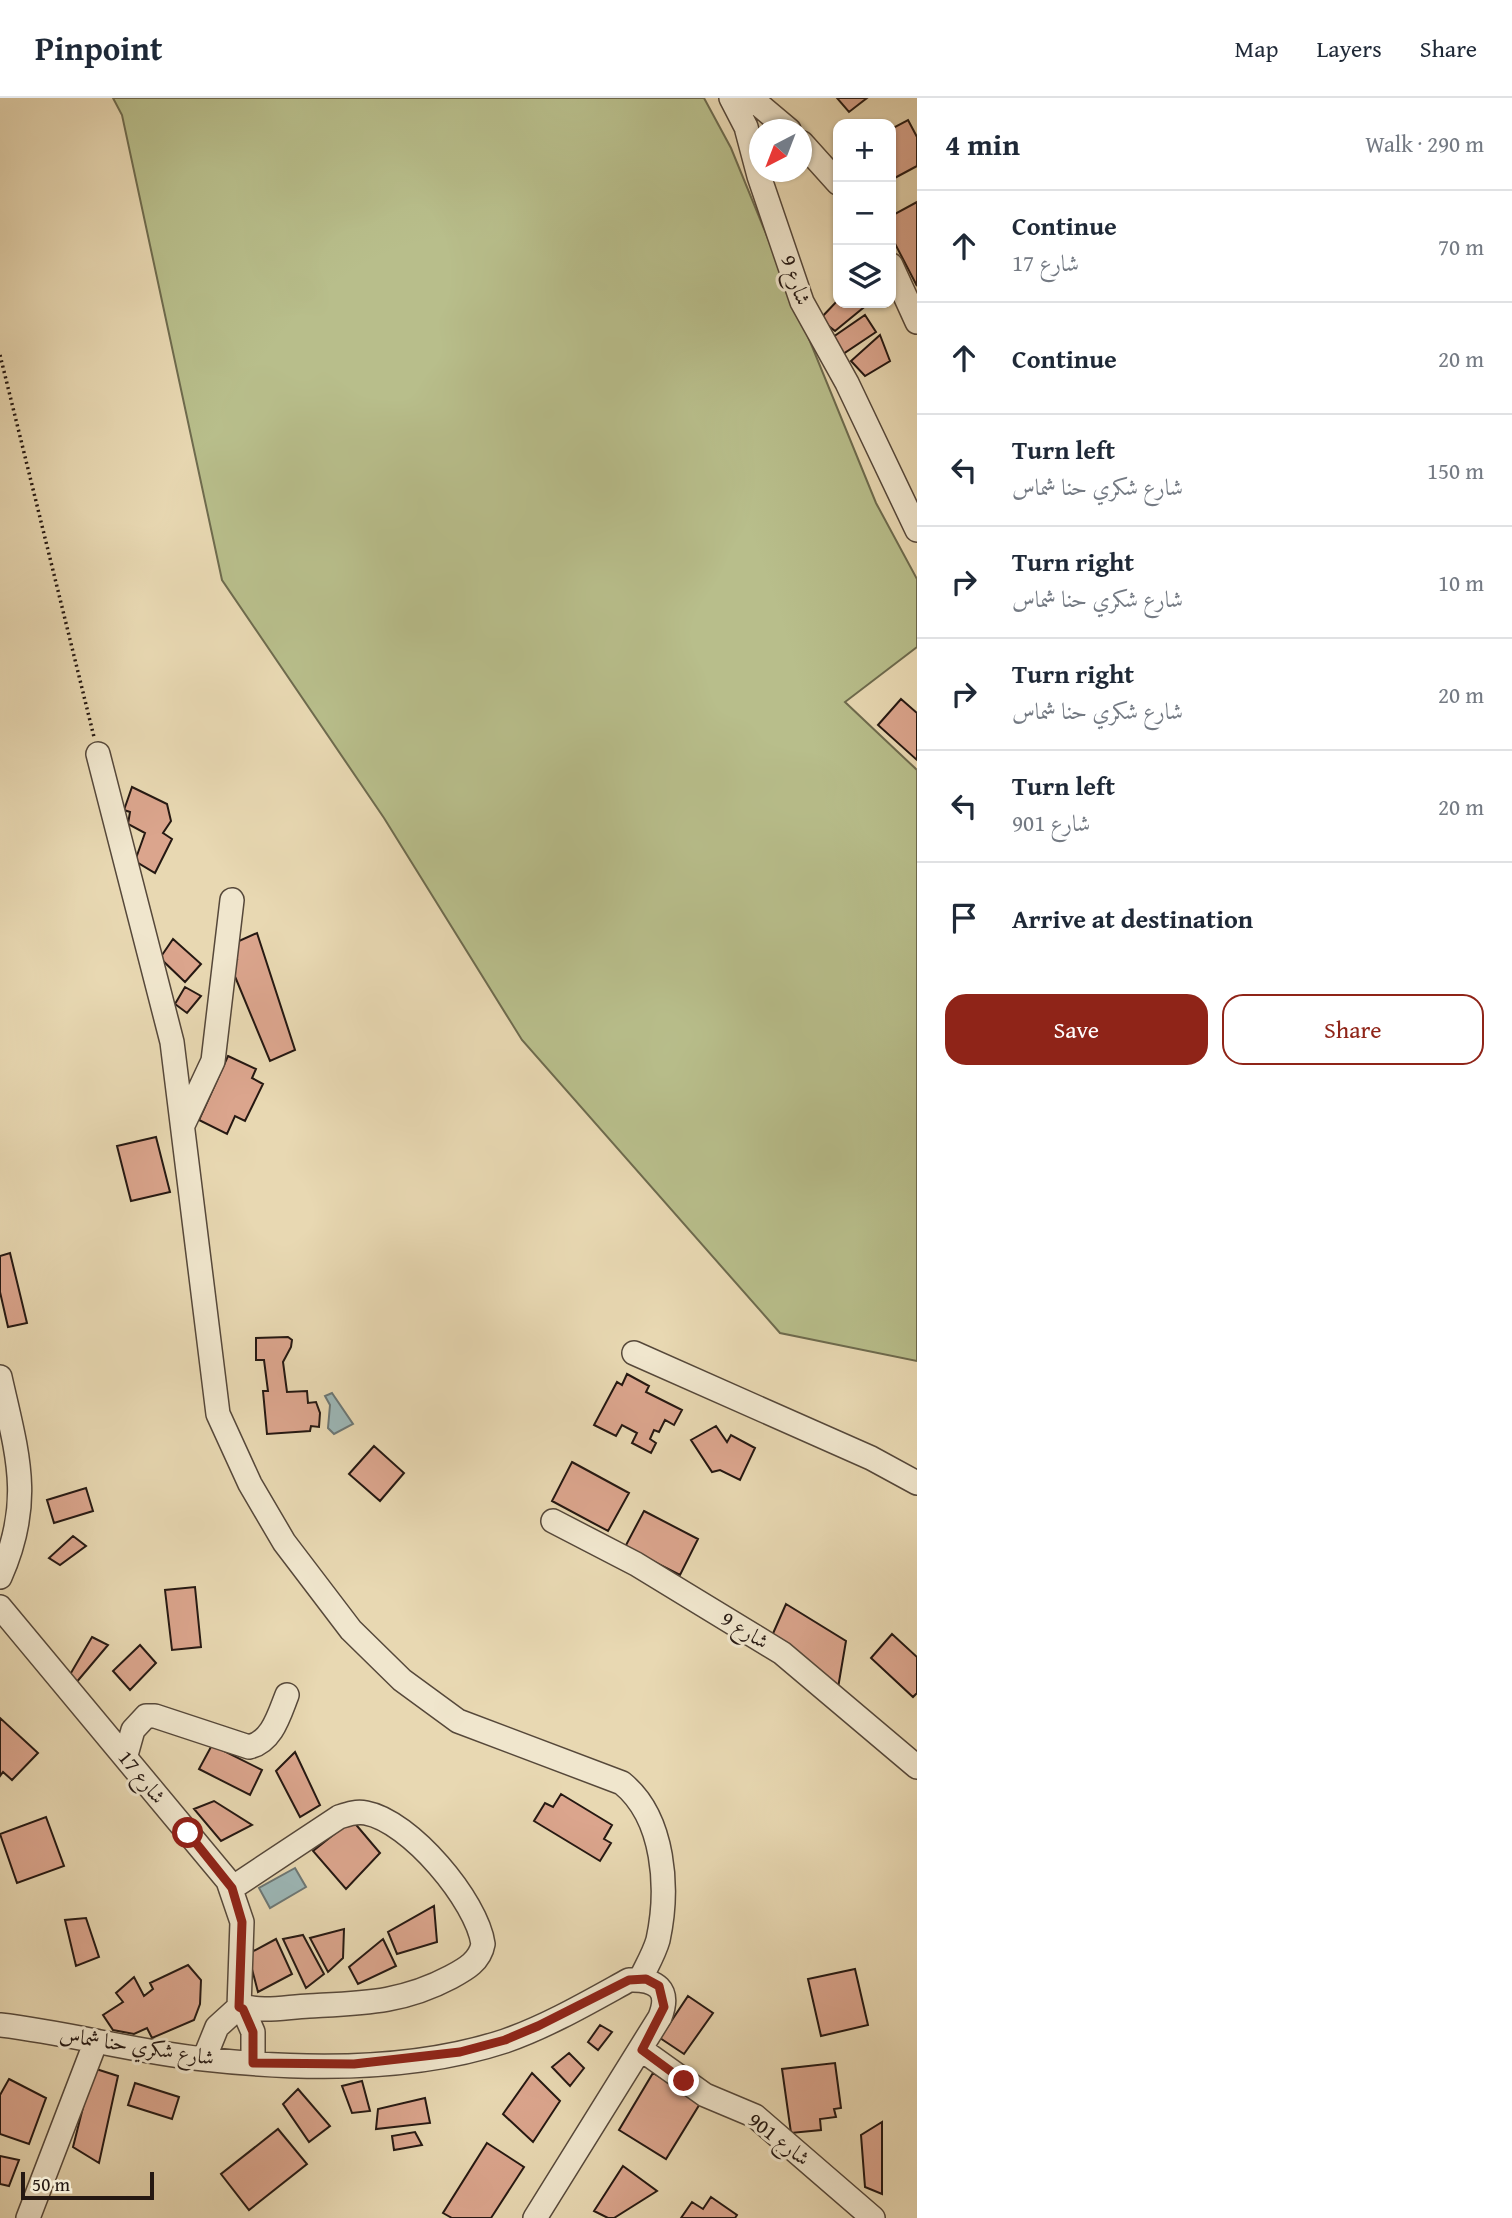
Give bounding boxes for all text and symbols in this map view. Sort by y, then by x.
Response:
text: Pinpoint [35,24,162,72]
text: Map [1235,31,1278,66]
text: Layers [1316,31,1382,66]
text: Share [1420,31,1477,66]
north arrow [749,119,812,182]
map controls [833,119,896,308]
button: + [833,119,896,182]
text: 4 min [945,122,1020,166]
text: Walk · 290 m [1365,127,1484,160]
button: − [833,182,896,245]
text: Continue [1012,206,1117,245]
icon: ahead [945,227,983,265]
text: 70 m [1438,230,1484,263]
button: layers [833,245,896,308]
text: شارع 17 [1012,246,1079,279]
street label: شارع 9 [771,251,819,310]
icon: ahead [945,339,983,377]
text: Continue [1012,339,1117,378]
text: 20 m [1438,342,1484,375]
text: Turn left [1012,430,1115,469]
icon: left [945,451,983,489]
text: 150 m [1427,454,1484,487]
text: شارع شكري حنا شماس [1012,470,1183,503]
text: Turn right [1012,542,1134,581]
icon: right [945,563,983,601]
text: 10 m [1438,566,1484,599]
text: شارع شكري حنا شماس [1012,582,1183,615]
text: Turn right [1012,654,1134,693]
icon: right [945,675,983,713]
text: 20 m [1438,678,1484,711]
text: شارع شكري حنا شماس [1012,694,1183,727]
text: Turn left [1012,766,1115,805]
icon: left [945,787,983,825]
text: 20 m [1438,790,1484,823]
text: شارع 901 [1012,806,1090,839]
icon: arrive [945,899,983,937]
text: Arrive at destination [1012,899,1253,938]
button: Save [945,994,1208,1065]
button: Share [1222,994,1484,1065]
street label: شارع 9 [714,1603,775,1659]
street label: شارع 17 [109,1743,174,1812]
route start [172,1817,203,1848]
street label: شارع شكري حنا شماس [57,2018,217,2076]
route end [668,2065,699,2096]
street label: شارع 901 [740,2104,817,2175]
scale bar [21,2169,154,2201]
text: 50 m [32,2170,70,2198]

